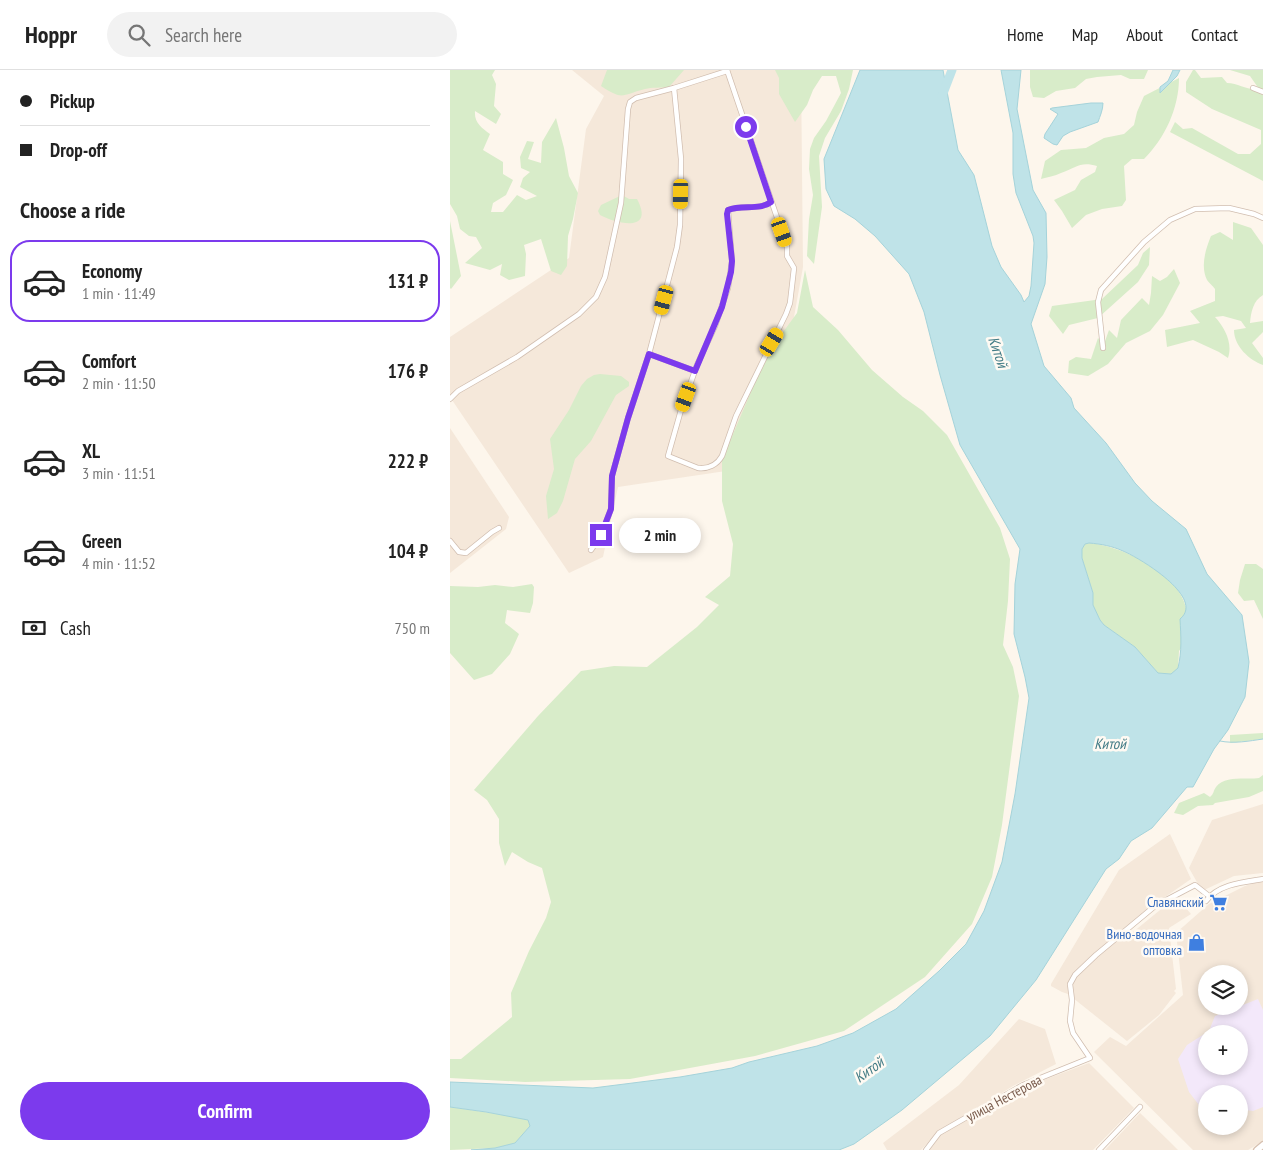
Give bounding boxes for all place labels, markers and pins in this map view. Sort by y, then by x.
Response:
supermarket icon: Славянский [1208,892,1228,912]
place label: Славянский [1147,893,1204,911]
place label: Вино-водочная оптовка [1107,925,1182,959]
shop icon: Вино-водочная оптовка [1186,932,1206,952]

